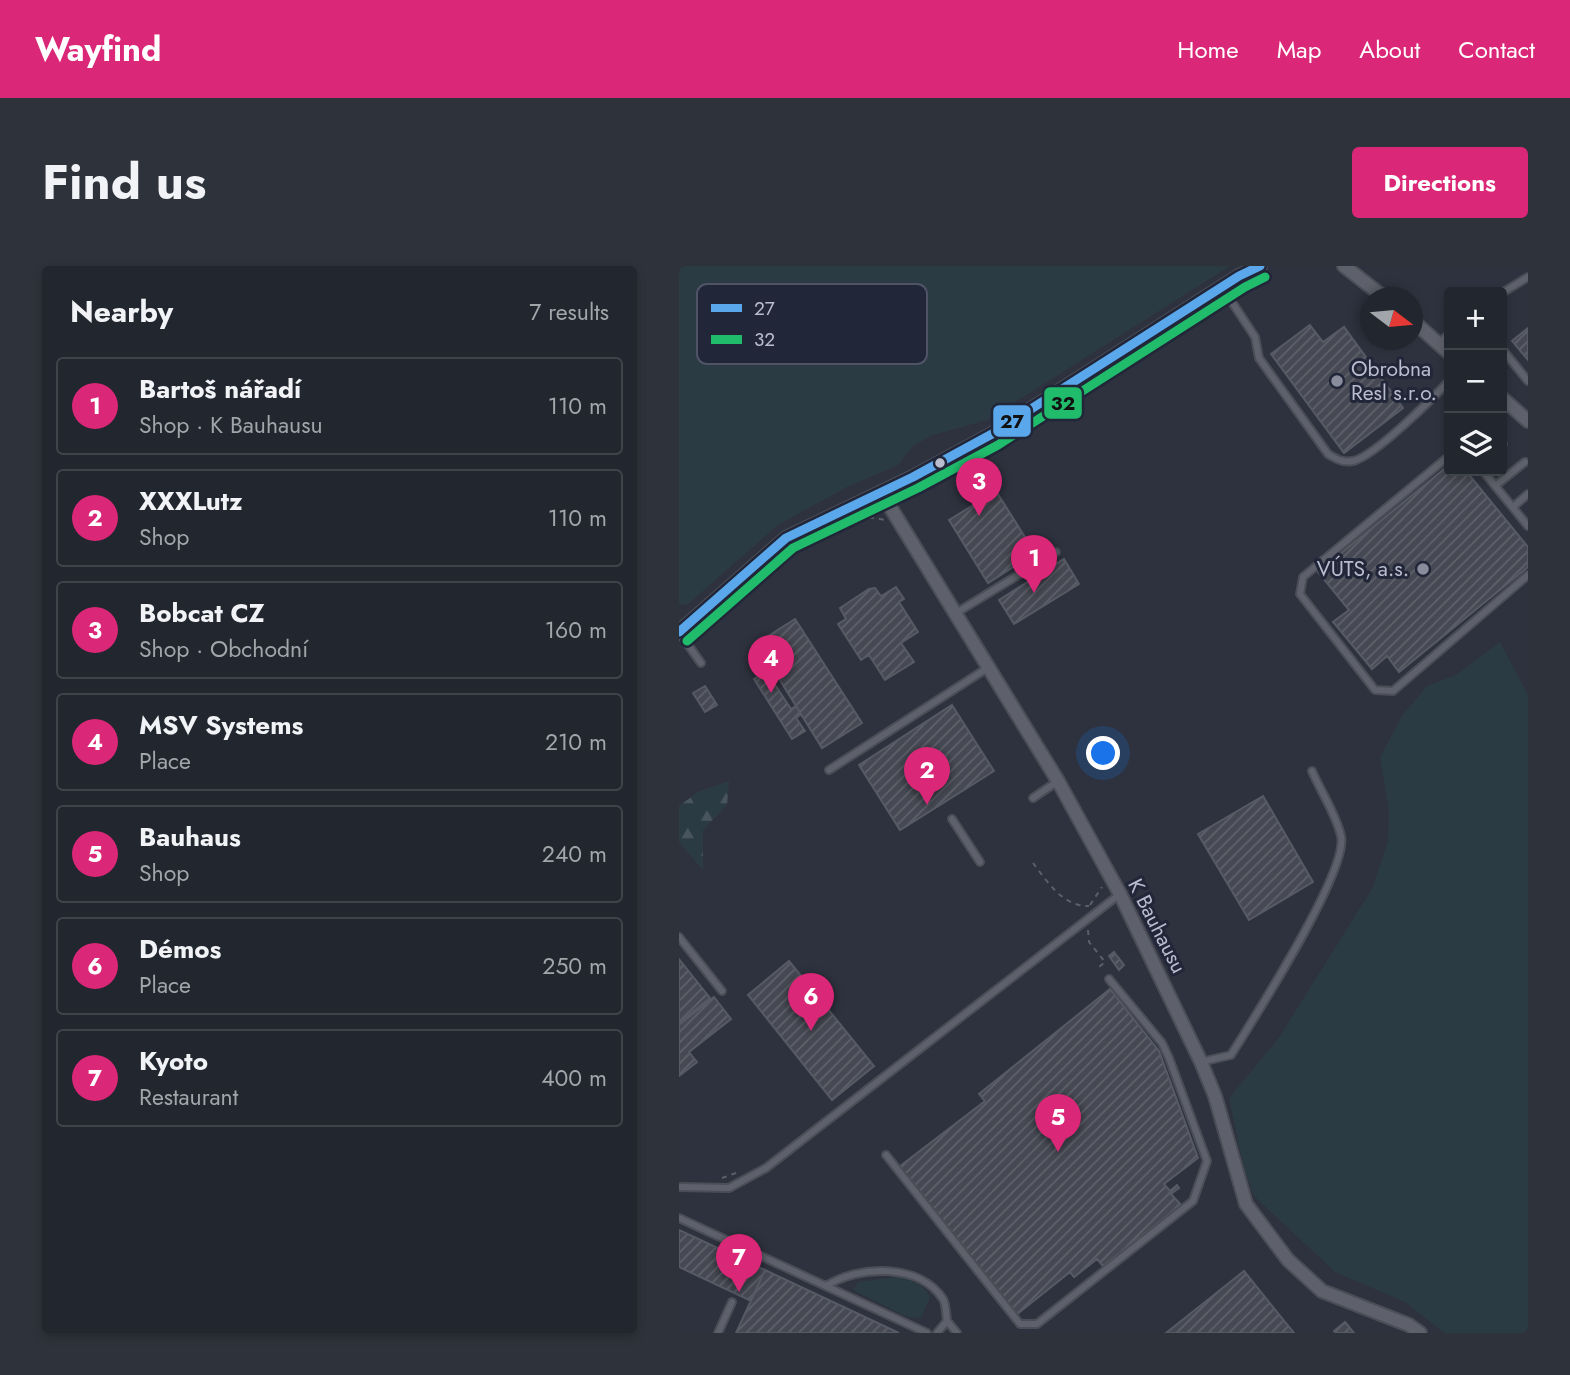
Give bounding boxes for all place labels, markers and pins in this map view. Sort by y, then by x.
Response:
place label: Obrobna Resl s.r.o. [1351,354,1437,408]
marker: Obrobna Resl s.r.o. [1329,373,1345,389]
unlabelled marker [933,456,947,470]
pin: 3 [956,458,1002,516]
pin: 1 [1011,535,1057,593]
place label: VÚTS, a.s. [1317,554,1409,584]
marker: VÚTS, a.s. [1415,561,1431,577]
pin: 4 [748,635,794,693]
pin: 2 [904,747,950,805]
pin: 6 [788,973,834,1031]
pin: 5 [1035,1094,1081,1152]
pin: 7 [716,1234,762,1292]

